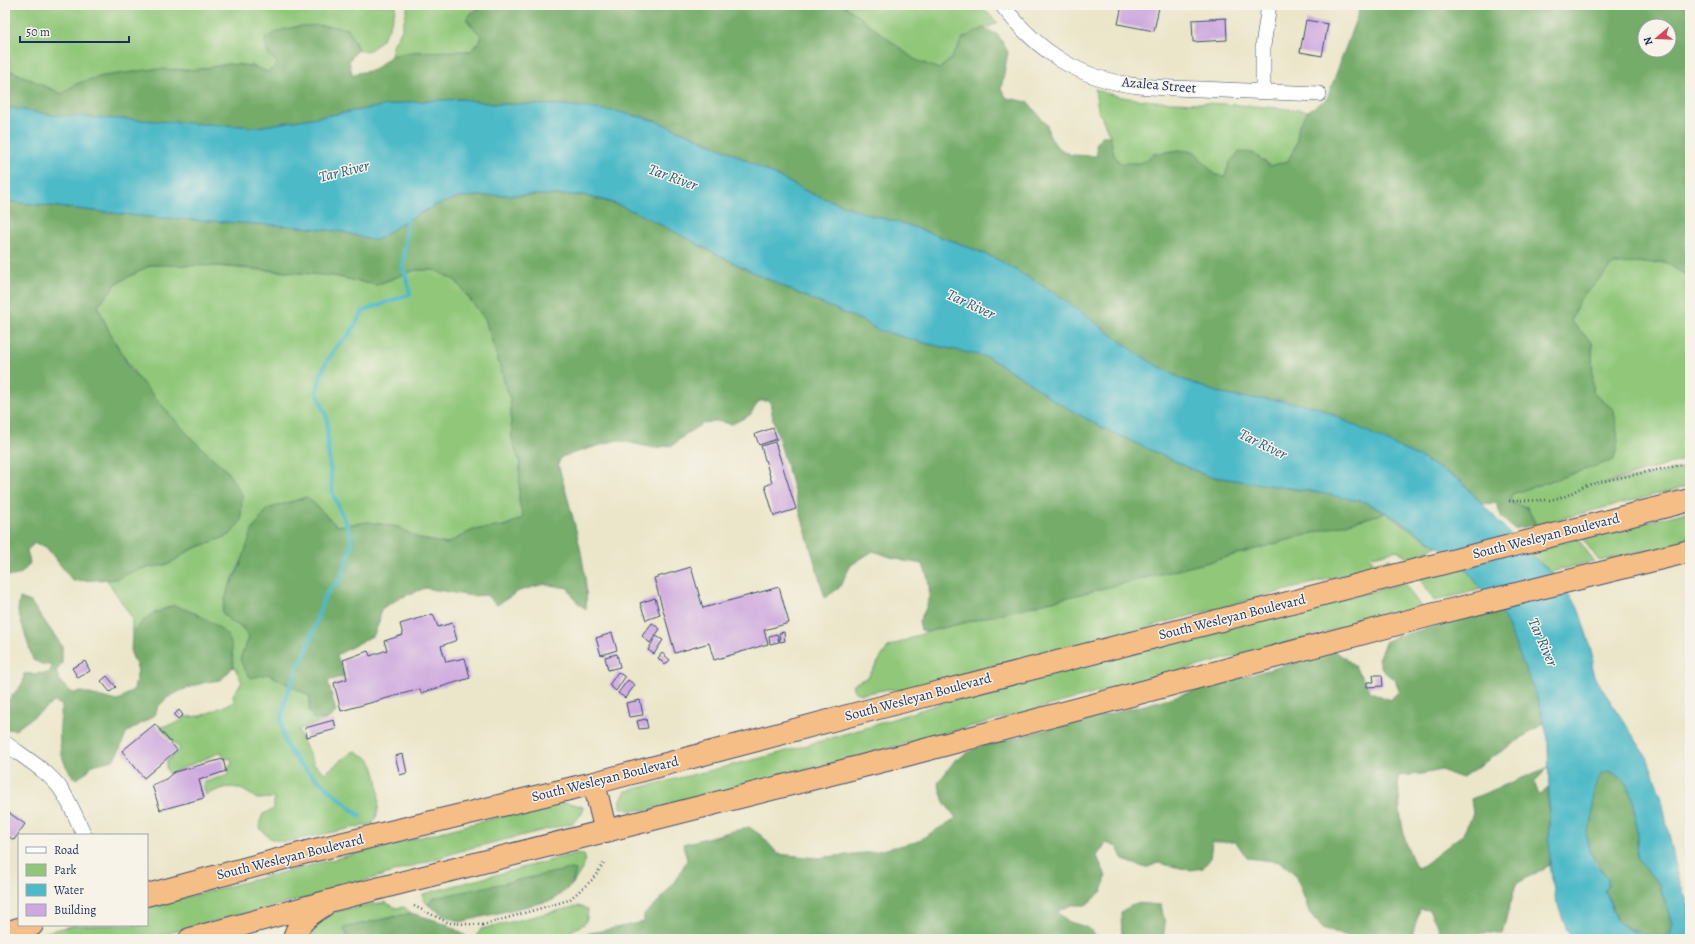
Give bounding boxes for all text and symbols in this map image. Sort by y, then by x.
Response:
scale bar [20,18,129,44]
north arrow [1637,18,1677,58]
text: 50 m [26,24,50,40]
text: N [1640,35,1656,47]
street label: Azalea Street [1120,72,1197,98]
water label: Tar River [317,155,372,187]
water label: Tar River [646,159,701,195]
water label: Tar River [944,284,999,324]
water label: Tar River [1236,424,1291,464]
street label: South Wesleyan Boulevard [1471,508,1622,563]
street label: South Wesleyan Boulevard [1157,589,1308,644]
water label: Tar River [1524,615,1563,670]
street label: South Wesleyan Boulevard [843,668,994,726]
street label: South Wesleyan Boulevard [530,751,681,806]
street label: South Wesleyan Boulevard [215,829,366,884]
legend [18,834,148,926]
text: Road [54,842,80,858]
text: Park [54,862,77,878]
text: Water [53,882,84,898]
text: Building [54,902,96,918]

